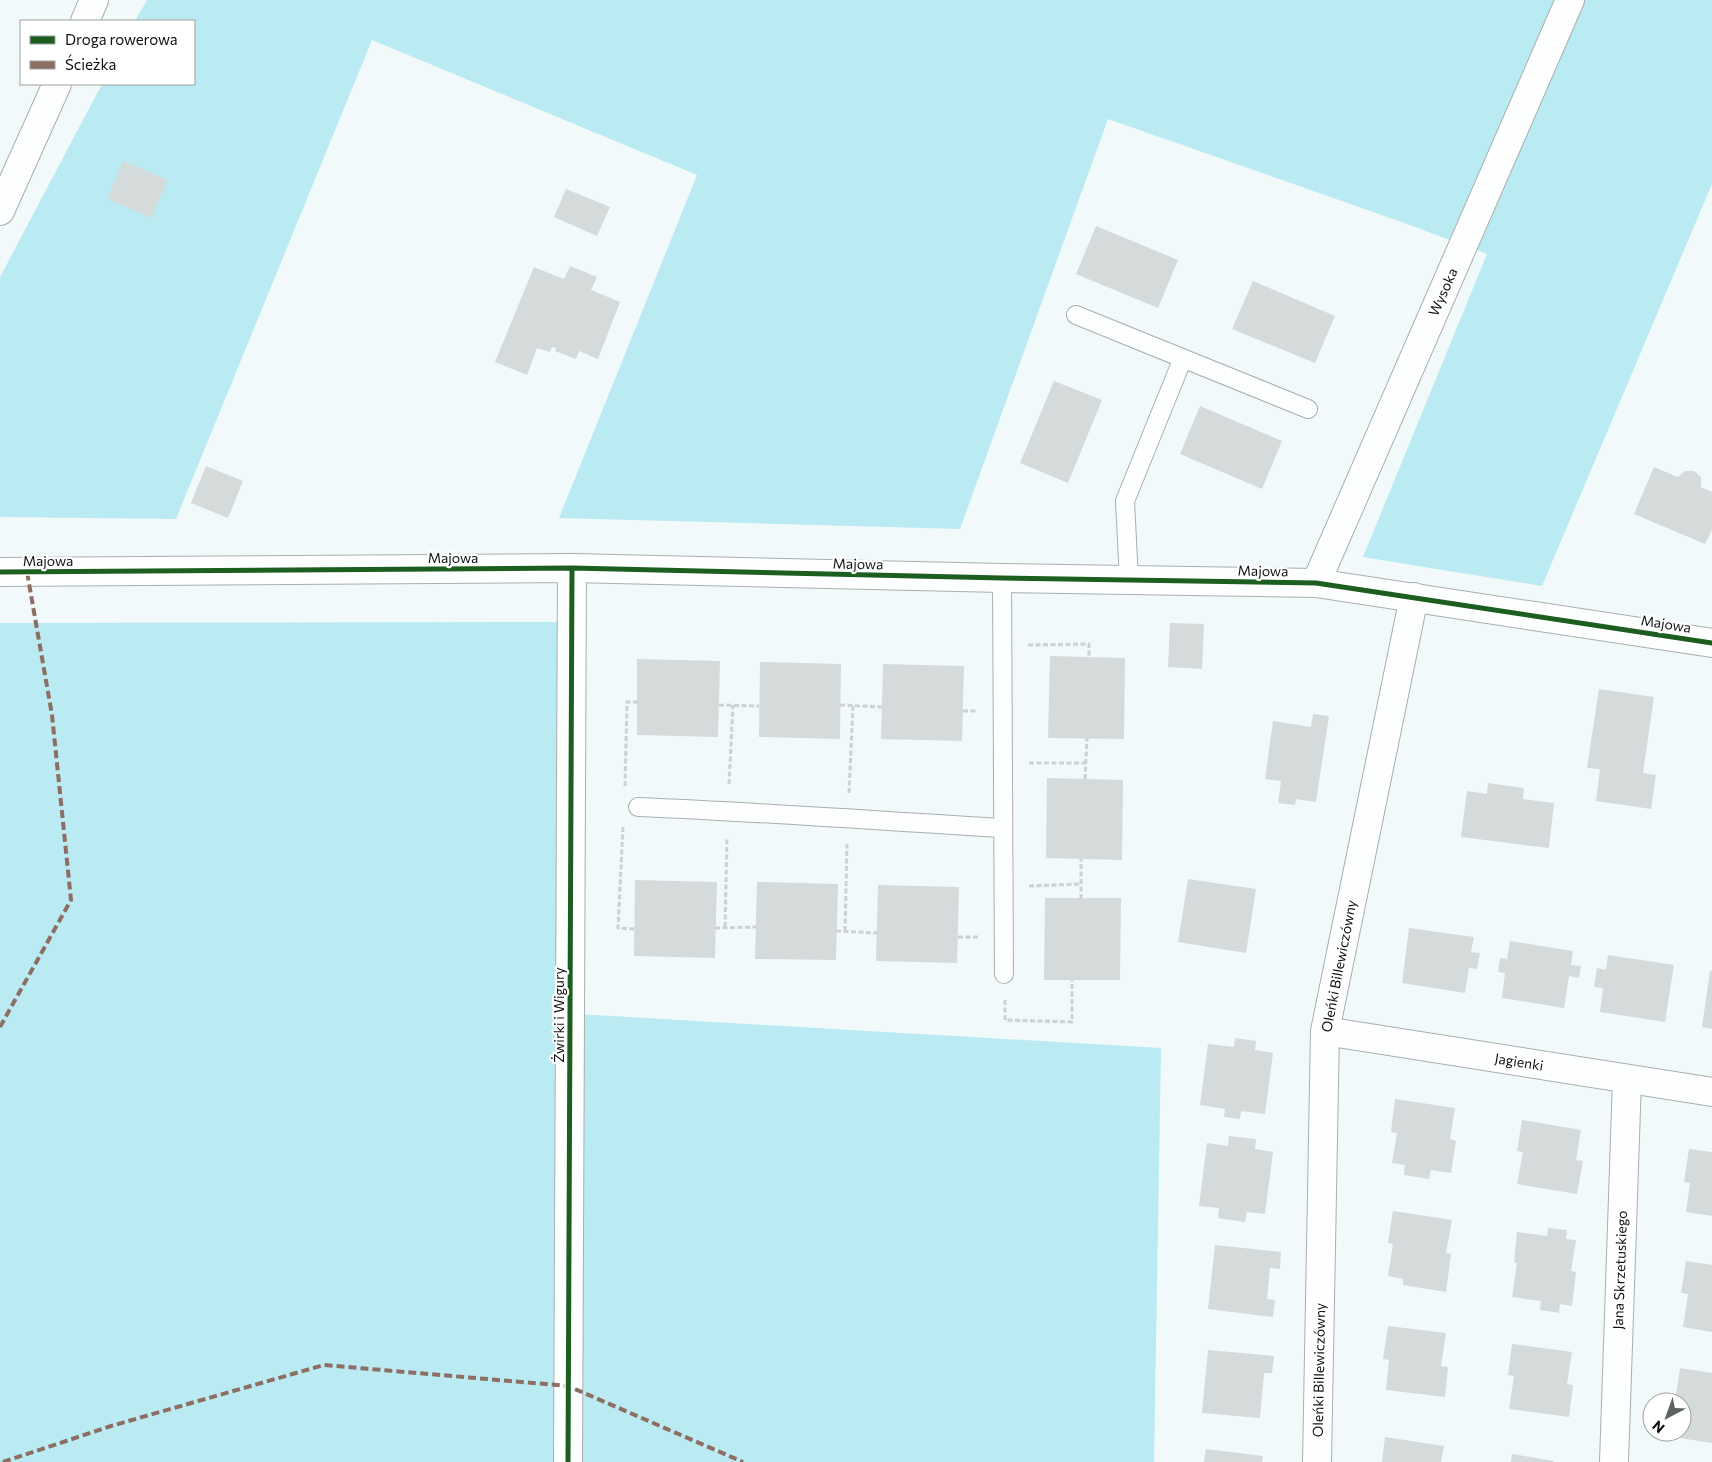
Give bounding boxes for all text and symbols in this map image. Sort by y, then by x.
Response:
legend [20,20,195,85]
text: Droga rowerowa [65,30,178,48]
text: Ścieżka [65,54,116,73]
street label: Wysoka [1424,265,1461,318]
street label: Majowa [428,549,478,566]
street label: Majowa [23,552,73,569]
street label: Majowa [833,555,883,572]
street label: Majowa [1238,562,1288,579]
street label: Majowa [1640,611,1692,636]
street label: Oleńki Billewiczówny [1317,898,1360,1033]
street label: Żwirki i Wigury [550,967,567,1063]
street label: Jagienki [1493,1049,1545,1074]
street label: Jana Skrzetuskiego [1609,1210,1630,1330]
street label: Oleńki Billewiczówny [1309,1303,1328,1437]
north arrow [1642,1392,1692,1442]
text: N [1649,1417,1668,1437]

